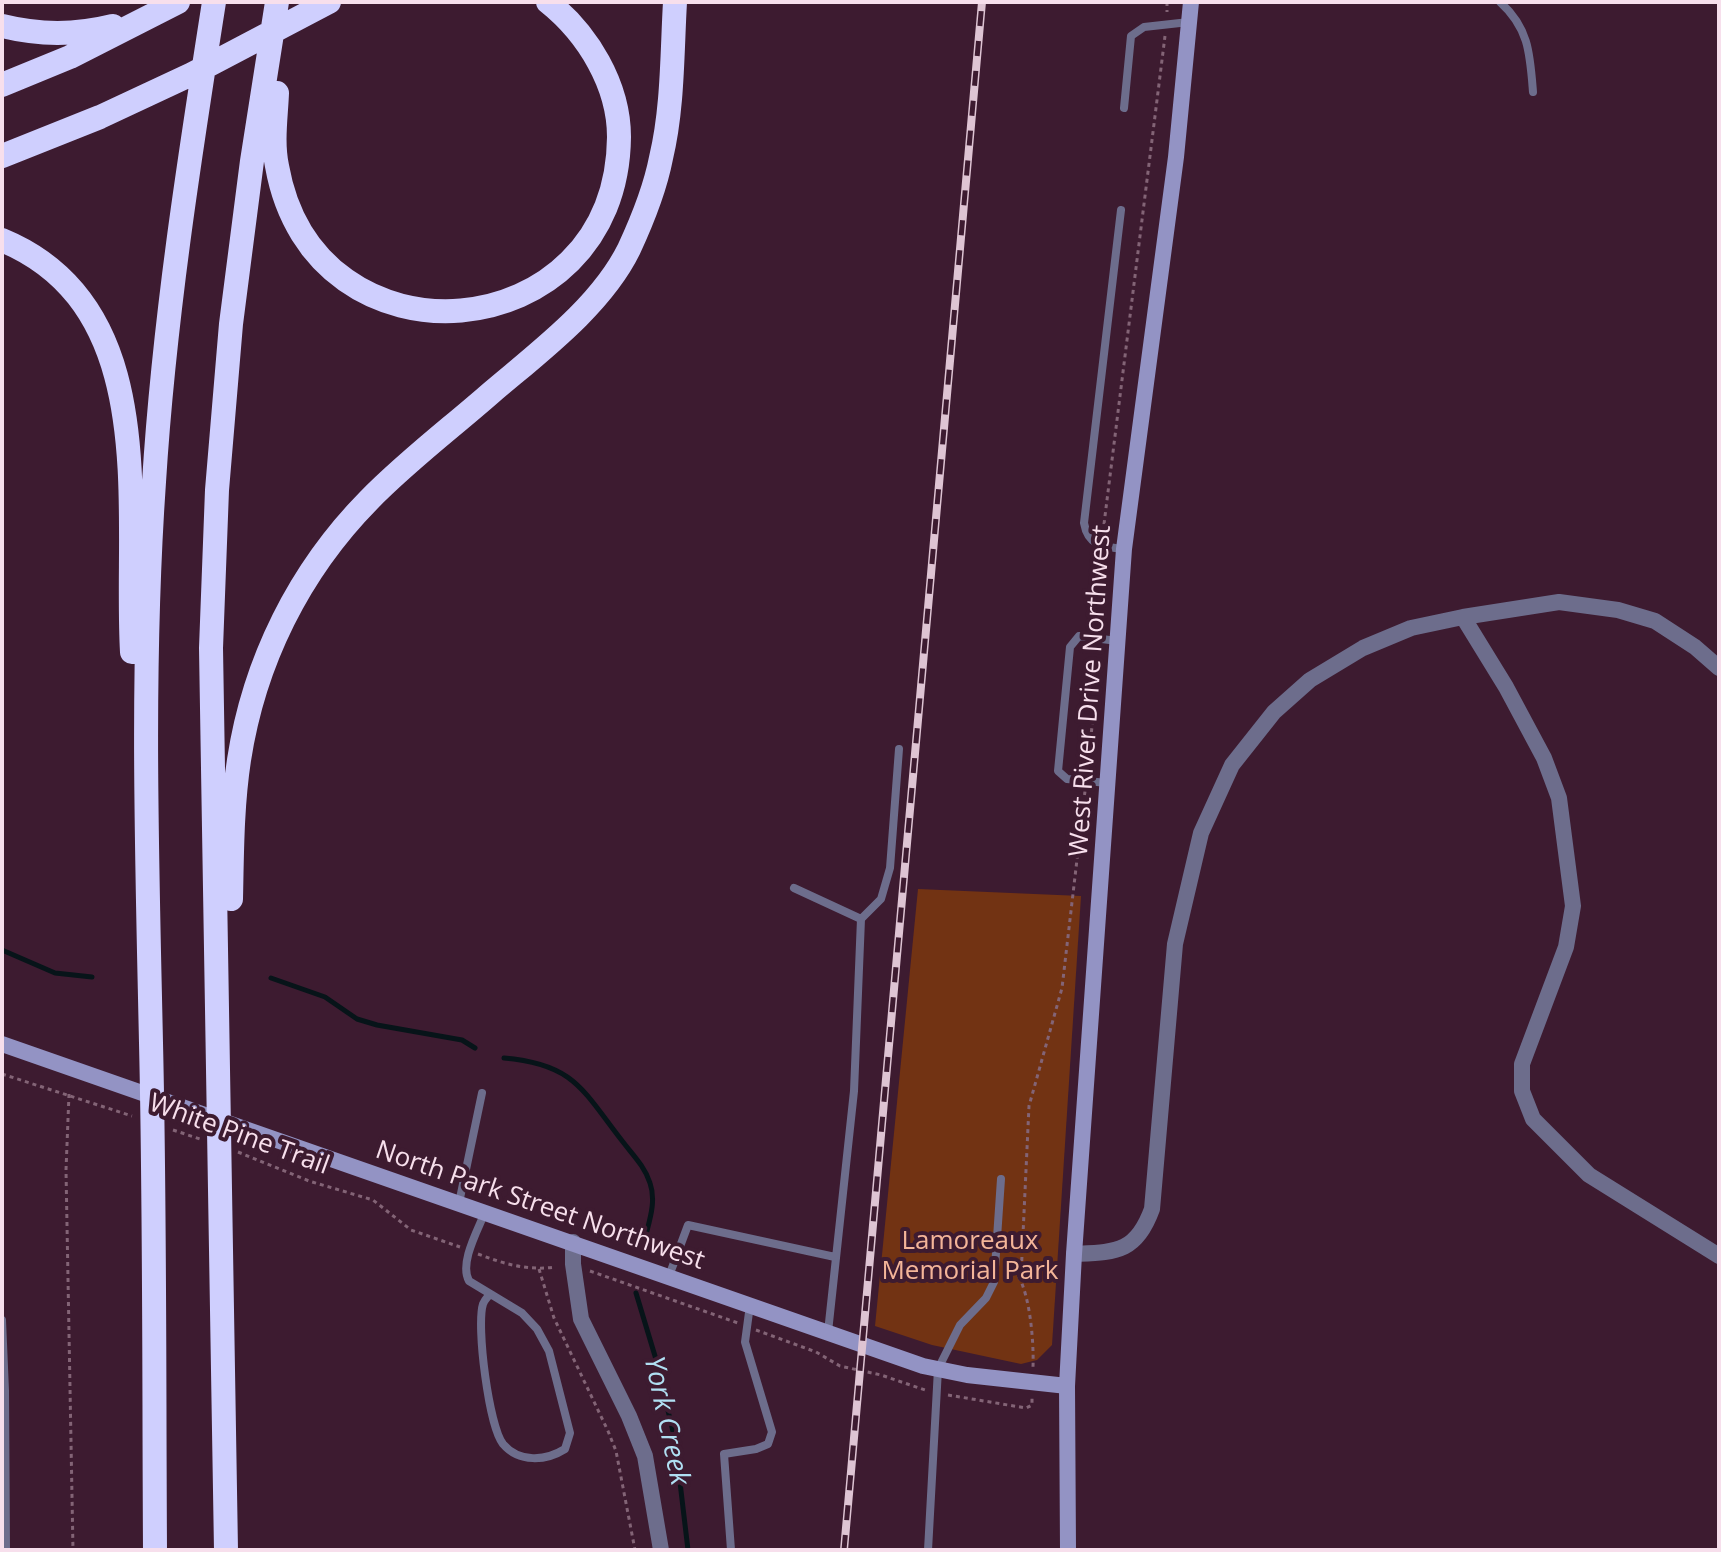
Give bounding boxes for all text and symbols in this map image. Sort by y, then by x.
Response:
street label: West River Drive Northwest [1064,524,1118,858]
street label: White Pine Trail [145,1088,333,1182]
street label: North Park Street Northwest [371,1135,709,1277]
park label: Lamoreaux Memorial Park [881,1226,1059,1288]
water label: York Creek [636,1353,696,1489]

